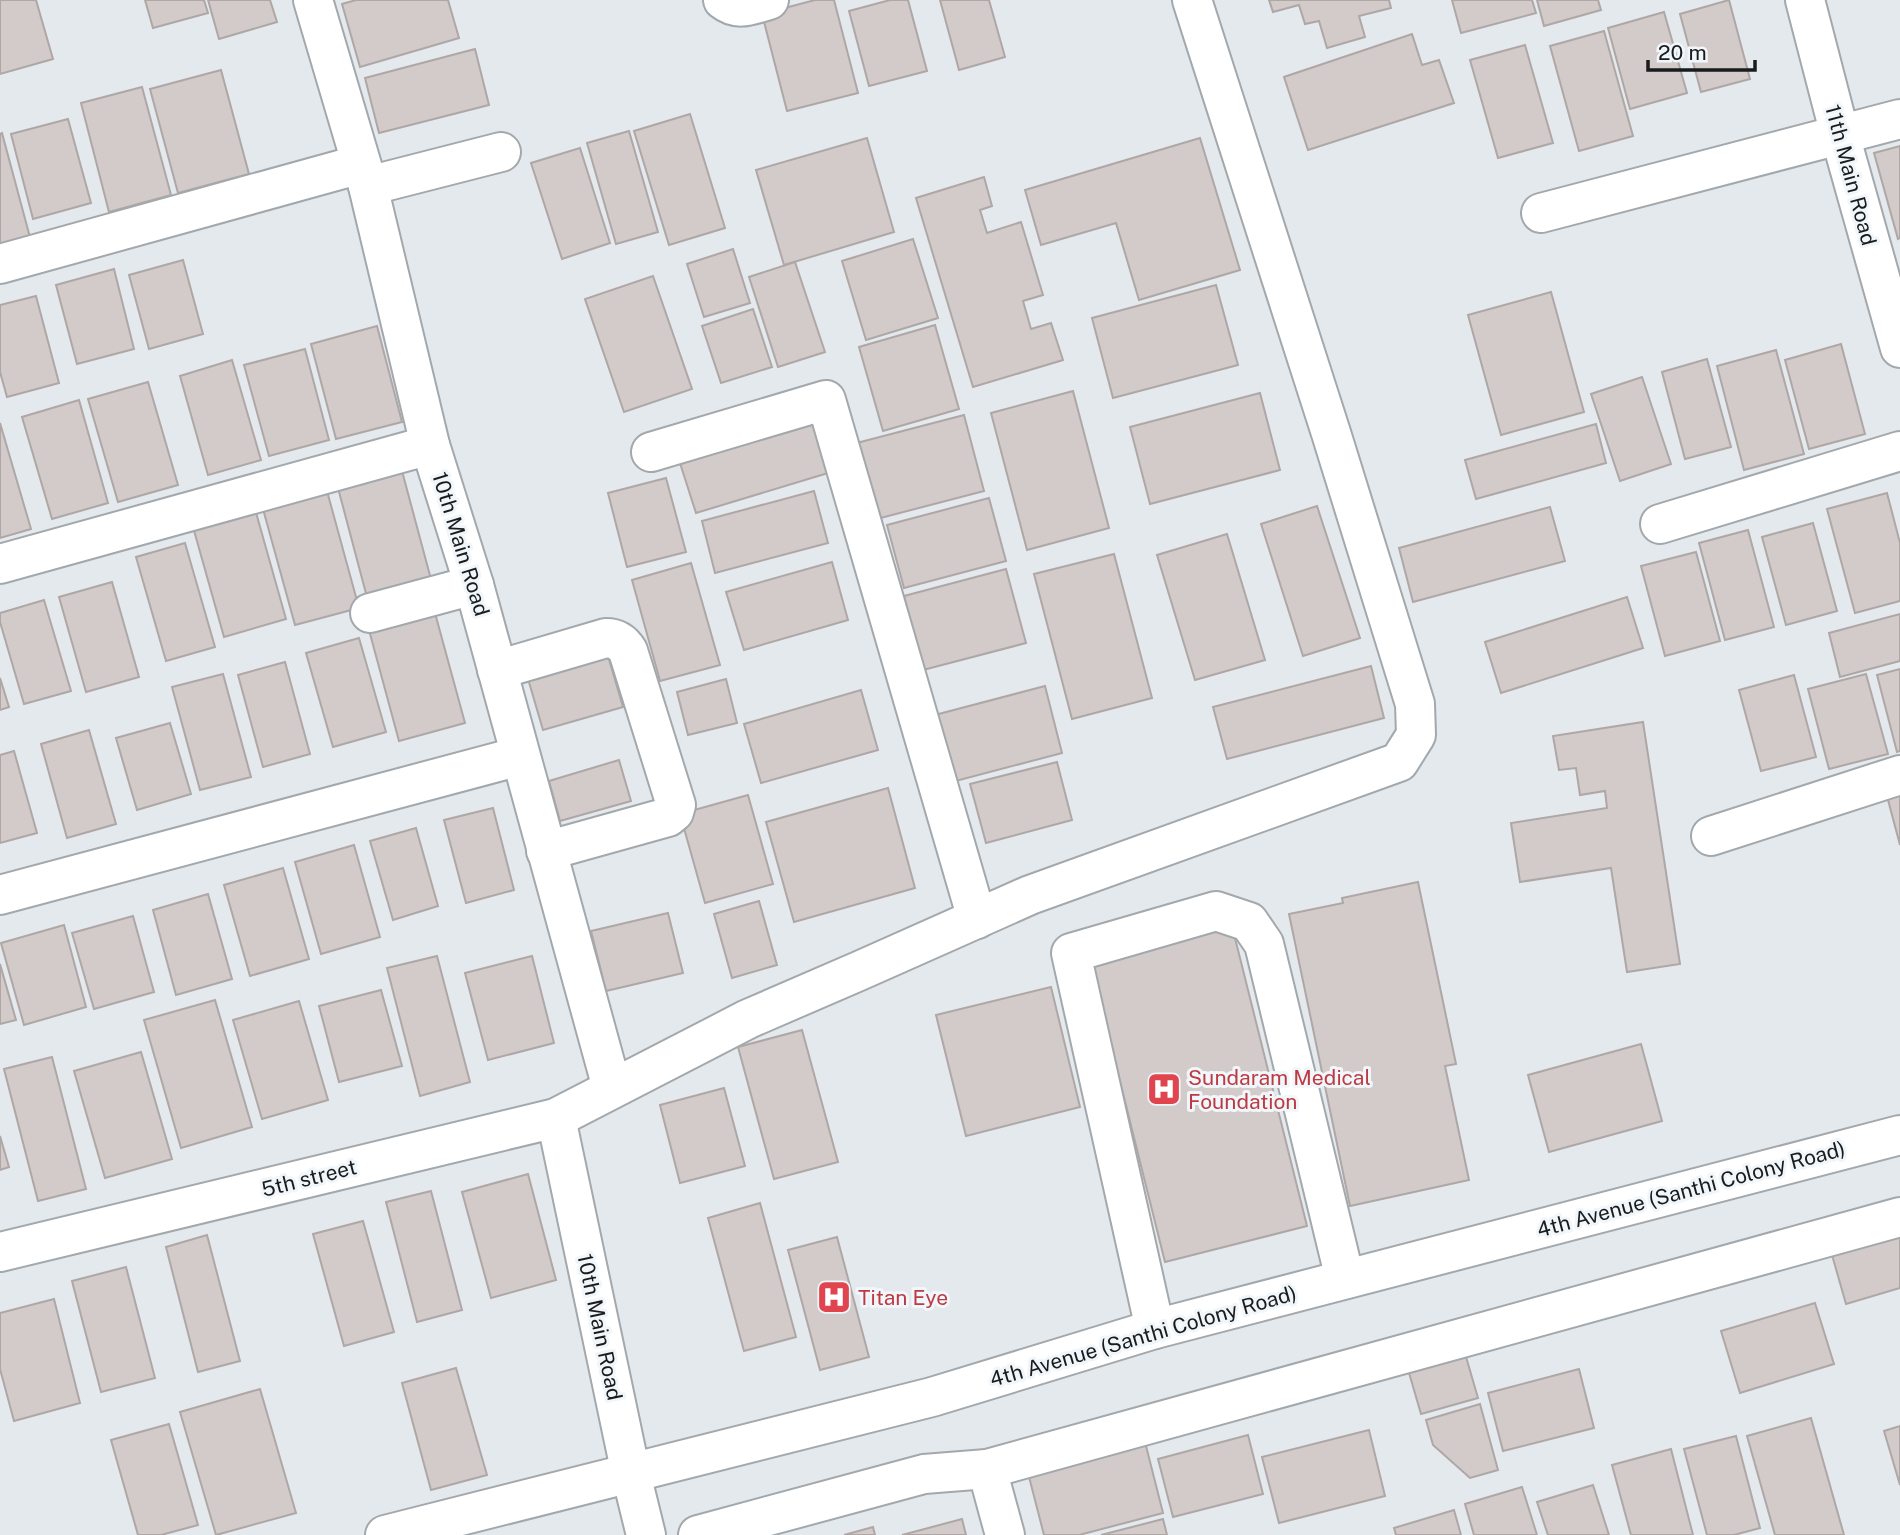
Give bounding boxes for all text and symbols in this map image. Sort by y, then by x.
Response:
scale bar [1648,28,1755,72]
text: 20 m [1658,40,1707,65]
street label: 11th Main Road [1820,102,1882,248]
street label: 10th Main Road [427,469,495,619]
place label: Sundaram Medical Foundation [1188,1065,1371,1114]
hospital icon: Sundaram Medical Foundation [1145,1070,1183,1108]
street label: 4th Avenue (Santhi Colony Road) [1534,1136,1848,1242]
street label: 5th street [259,1154,359,1202]
street label: 10th Main Road [572,1251,628,1403]
hospital icon: Titan Eye [815,1278,853,1316]
street label: 4th Avenue (Santhi Colony Road) [987,1280,1299,1392]
place label: Titan Eye [858,1285,948,1310]

